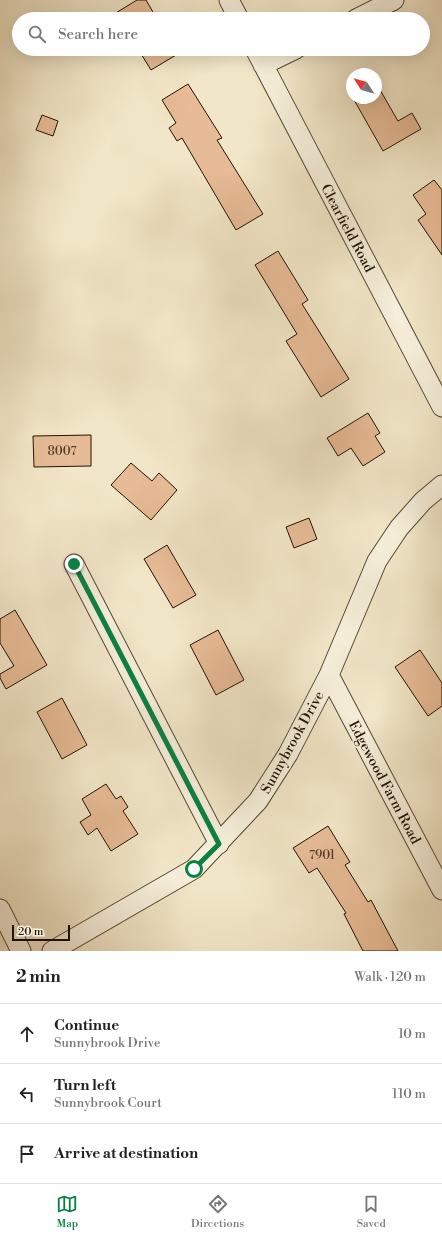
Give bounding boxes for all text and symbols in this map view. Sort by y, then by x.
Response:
search box [12,12,430,56]
icon: search [26,23,48,45]
text: Search here [58,25,138,44]
north arrow [346,68,382,104]
street label: Clearfield Road [316,181,378,276]
house number: 8007 [47,444,77,459]
route end [65,555,83,573]
street label: Sunnybrook Drive [257,688,329,797]
street label: Edgewood Farm Road [344,718,424,847]
house number: 7901 [309,848,336,863]
route start [185,860,203,878]
scale bar [12,923,70,942]
text: 20 m [18,925,43,939]
text: 2 min [16,966,61,988]
text: Walk · 120 m [354,969,426,985]
text: Continue [54,1016,119,1035]
icon: ahead [16,1023,38,1045]
text: 10 m [398,1026,426,1042]
text: Sunnybrook Drive [54,1035,161,1051]
text: Turn left [54,1076,116,1095]
icon: left [16,1083,38,1105]
text: 110 m [392,1086,426,1102]
text: Sunnybrook Court [54,1095,162,1111]
icon: arrive [16,1143,38,1165]
text: Arrive at destination [54,1144,198,1163]
tab: Map [56,1193,78,1231]
tab: Directions [191,1193,244,1231]
tab: Saved [357,1193,386,1231]

